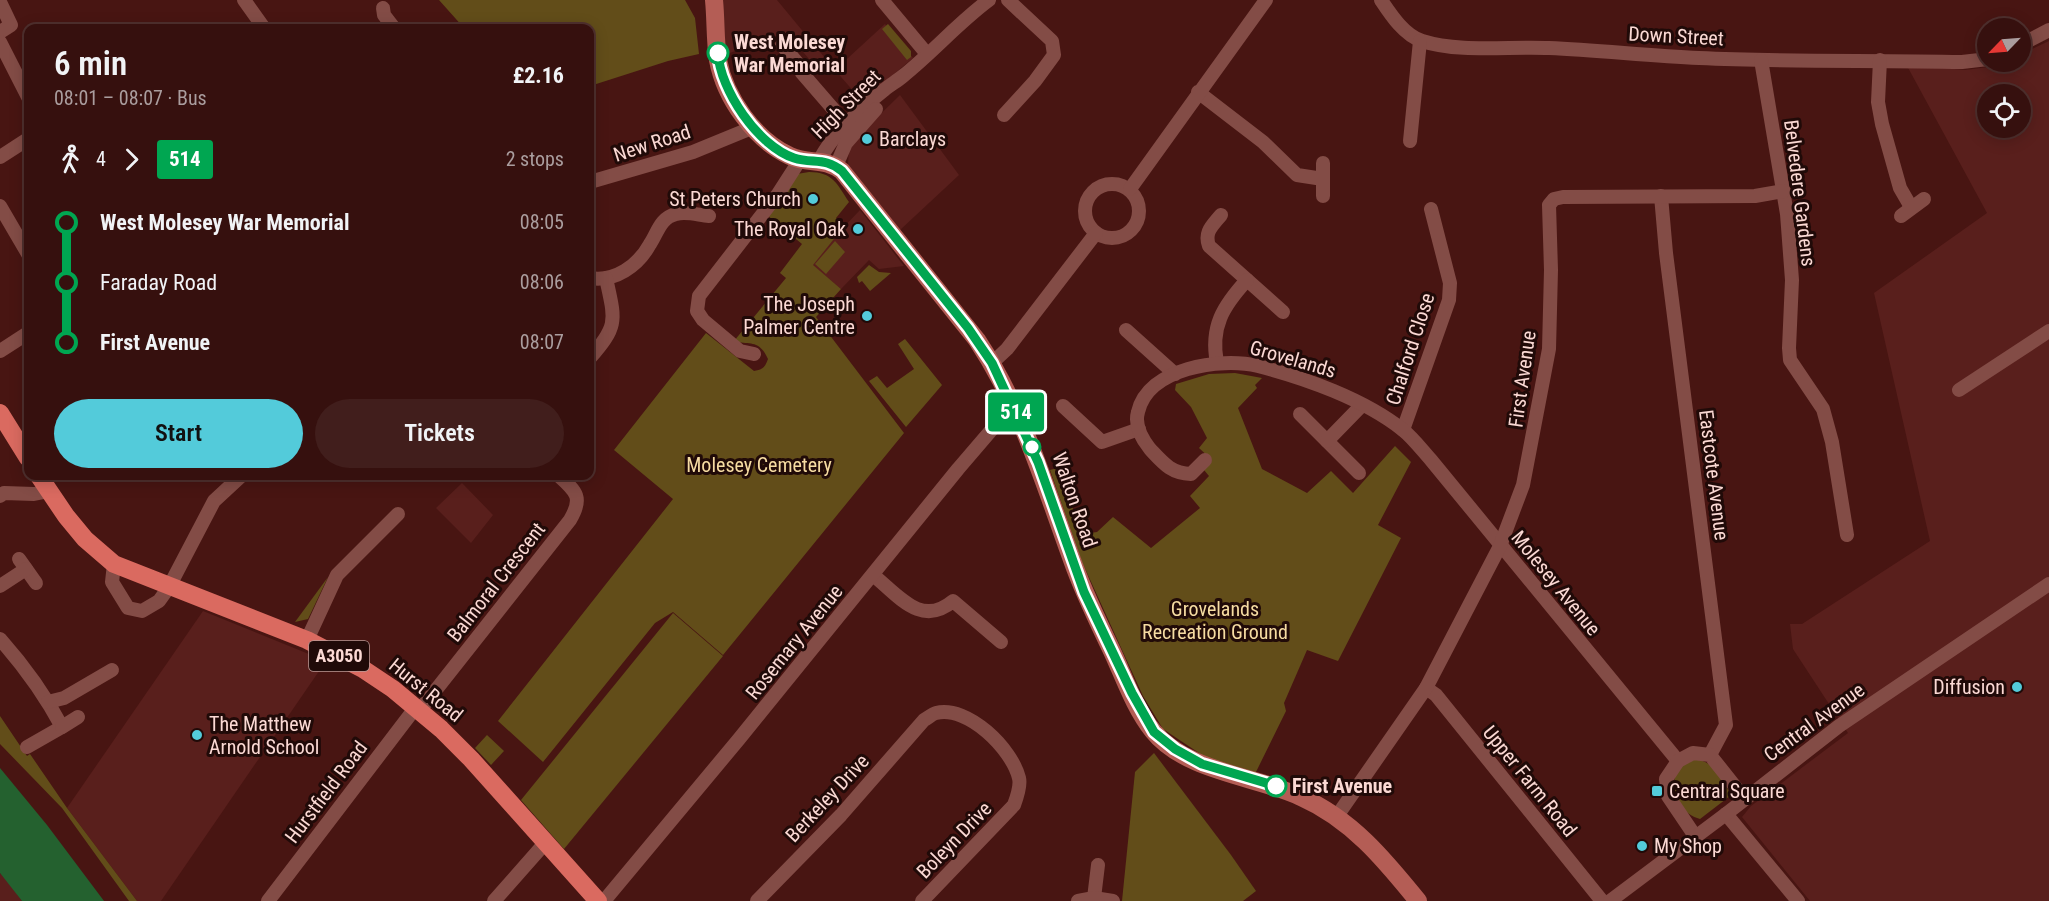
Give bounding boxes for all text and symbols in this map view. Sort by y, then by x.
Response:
north arrow [1977,18,2031,72]
map controls [1977,18,2031,138]
street label: Down Street [1628,22,1724,50]
place label: West Molesey War Memorial [734,30,845,77]
marker: West Molesey War Memorial [707,42,729,64]
text: 6 min [54,44,127,83]
text: £2.16 [513,63,564,88]
street label: High Street [806,64,886,144]
button: locate [1977,84,2031,138]
text: 08:01 – 08:07 · Bus [54,86,207,110]
street label: Belvedere Gardens [1779,118,1821,268]
street label: New Road [610,119,694,167]
place label: Barclays [879,127,946,151]
marker: Barclays [860,132,874,146]
icon: walk [54,143,87,176]
icon: forward [115,143,148,176]
text: 4 [96,147,106,171]
text: 514 [169,147,201,171]
text: 2 stops [506,147,564,171]
place label: St Peters Church [669,187,801,211]
marker: St Peters Church [806,192,820,206]
text: West Molesey War Memorial [100,210,350,235]
text: 08:05 [520,210,564,234]
place label: The Royal Oak [734,217,846,241]
marker: The Royal Oak [851,222,865,236]
text: Faraday Road [100,270,217,295]
text: 08:06 [520,270,564,294]
street label: Chalford Close [1381,290,1439,408]
place label: The Joseph Palmer Centre [743,292,855,339]
marker: The Joseph Palmer Centre [860,309,874,323]
street label: First Avenue [1503,329,1541,429]
text: First Avenue [100,330,210,355]
text: 08:07 [520,330,564,354]
street label: Grovelands [1247,335,1339,383]
line badge: 514 [982,392,1050,432]
button: Start [54,399,303,468]
button: Tickets [315,399,564,468]
text: 514 [1000,400,1032,424]
street label: Eastcote Avenue [1694,408,1734,542]
unlabelled marker [1023,438,1041,456]
street label: Walton Road [1047,449,1103,551]
park label: Molesey Cemetery [686,453,832,477]
street label: Balmoral Crescent [442,518,550,646]
street label: Molesey Avenue [1506,526,1606,640]
street label: Rosemary Avenue [740,580,848,704]
park label: Grovelands Recreation Ground [1142,597,1288,644]
road number: A3050 [309,641,369,671]
street label: Hurst Road [384,653,468,727]
place label: Diffusion [1933,675,2005,699]
street label: Central Avenue [1759,678,1869,766]
marker: Diffusion [2010,680,2024,694]
place label: The Matthew Arnold School [209,712,319,759]
street label: Upper Farm Road [1478,721,1582,841]
marker: The Matthew Arnold School [190,728,204,742]
street label: Hurstfield Road [280,736,372,848]
street label: Berkeley Drive [780,749,874,847]
place label: First Avenue [1292,774,1392,798]
marker: First Avenue [1265,775,1287,797]
place label: Central Square [1669,779,1785,803]
marker: Central Square [1650,784,1664,798]
street label: Boleyn Drive [912,797,996,883]
place label: My Shop [1654,834,1722,858]
marker: My Shop [1635,839,1649,853]

